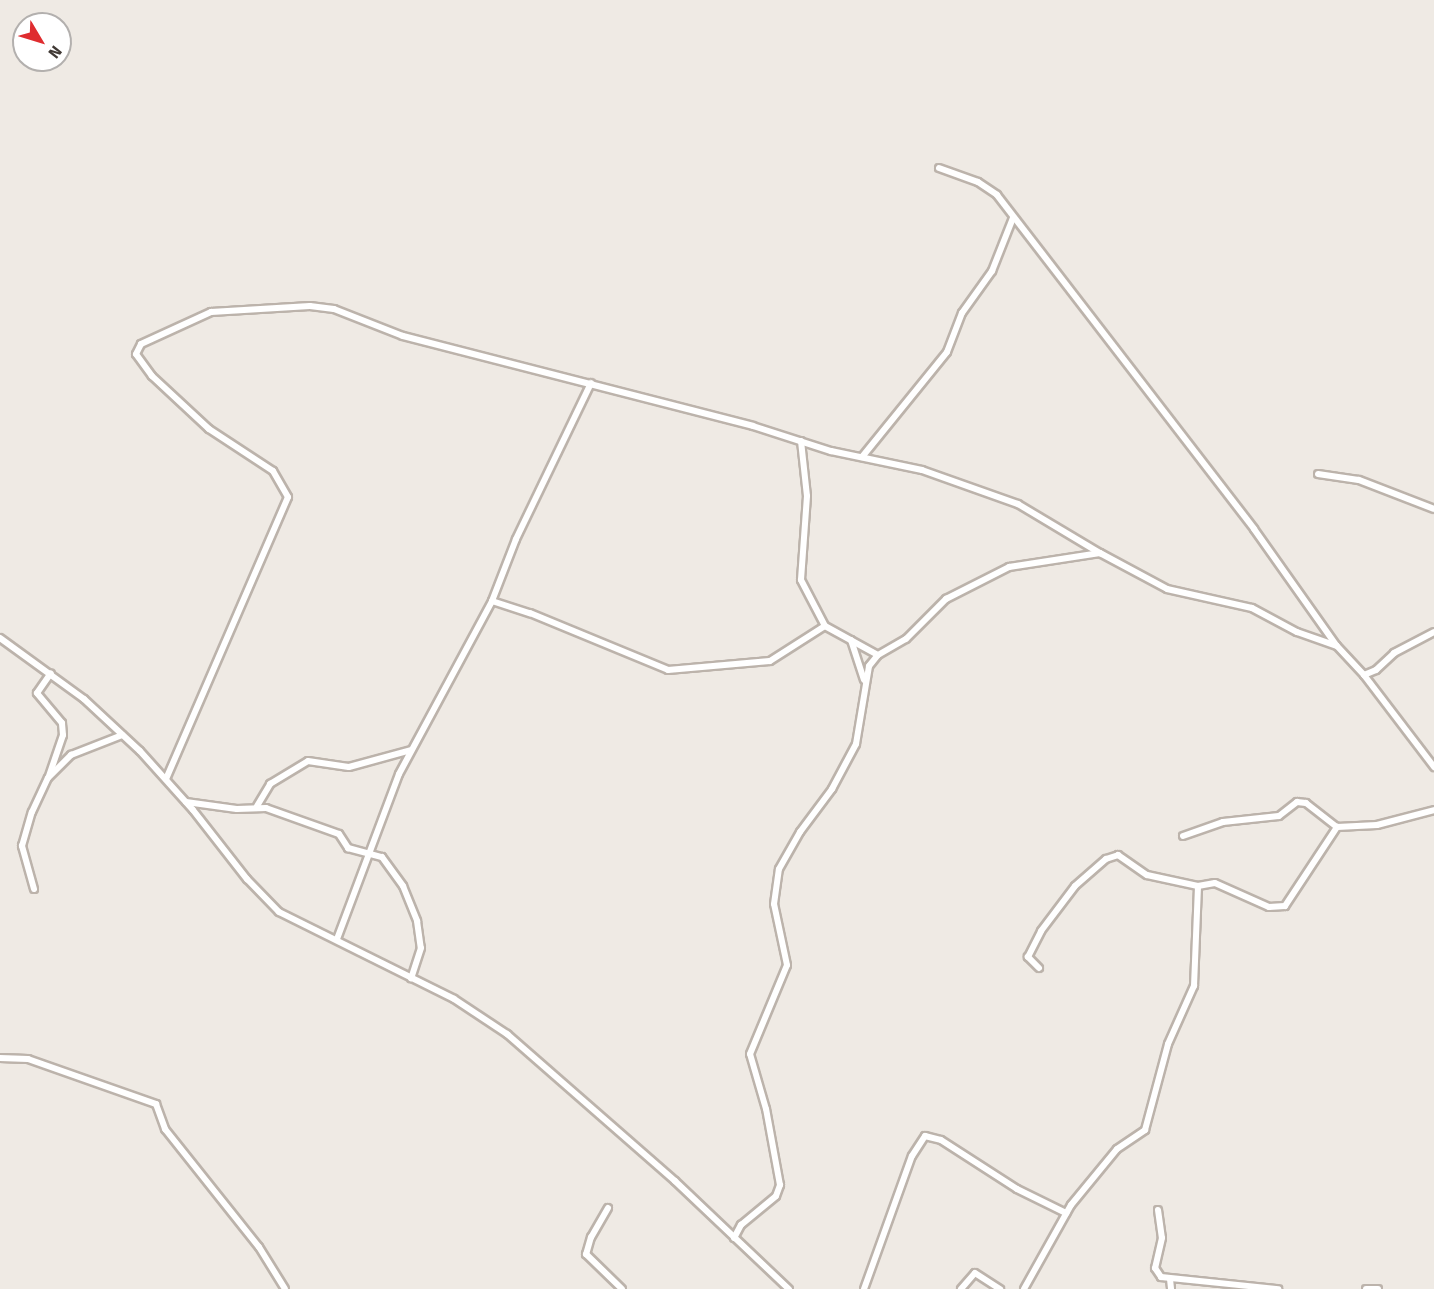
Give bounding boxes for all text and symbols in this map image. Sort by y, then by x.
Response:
north arrow [12,12,72,72]
text: N [44,42,66,62]

